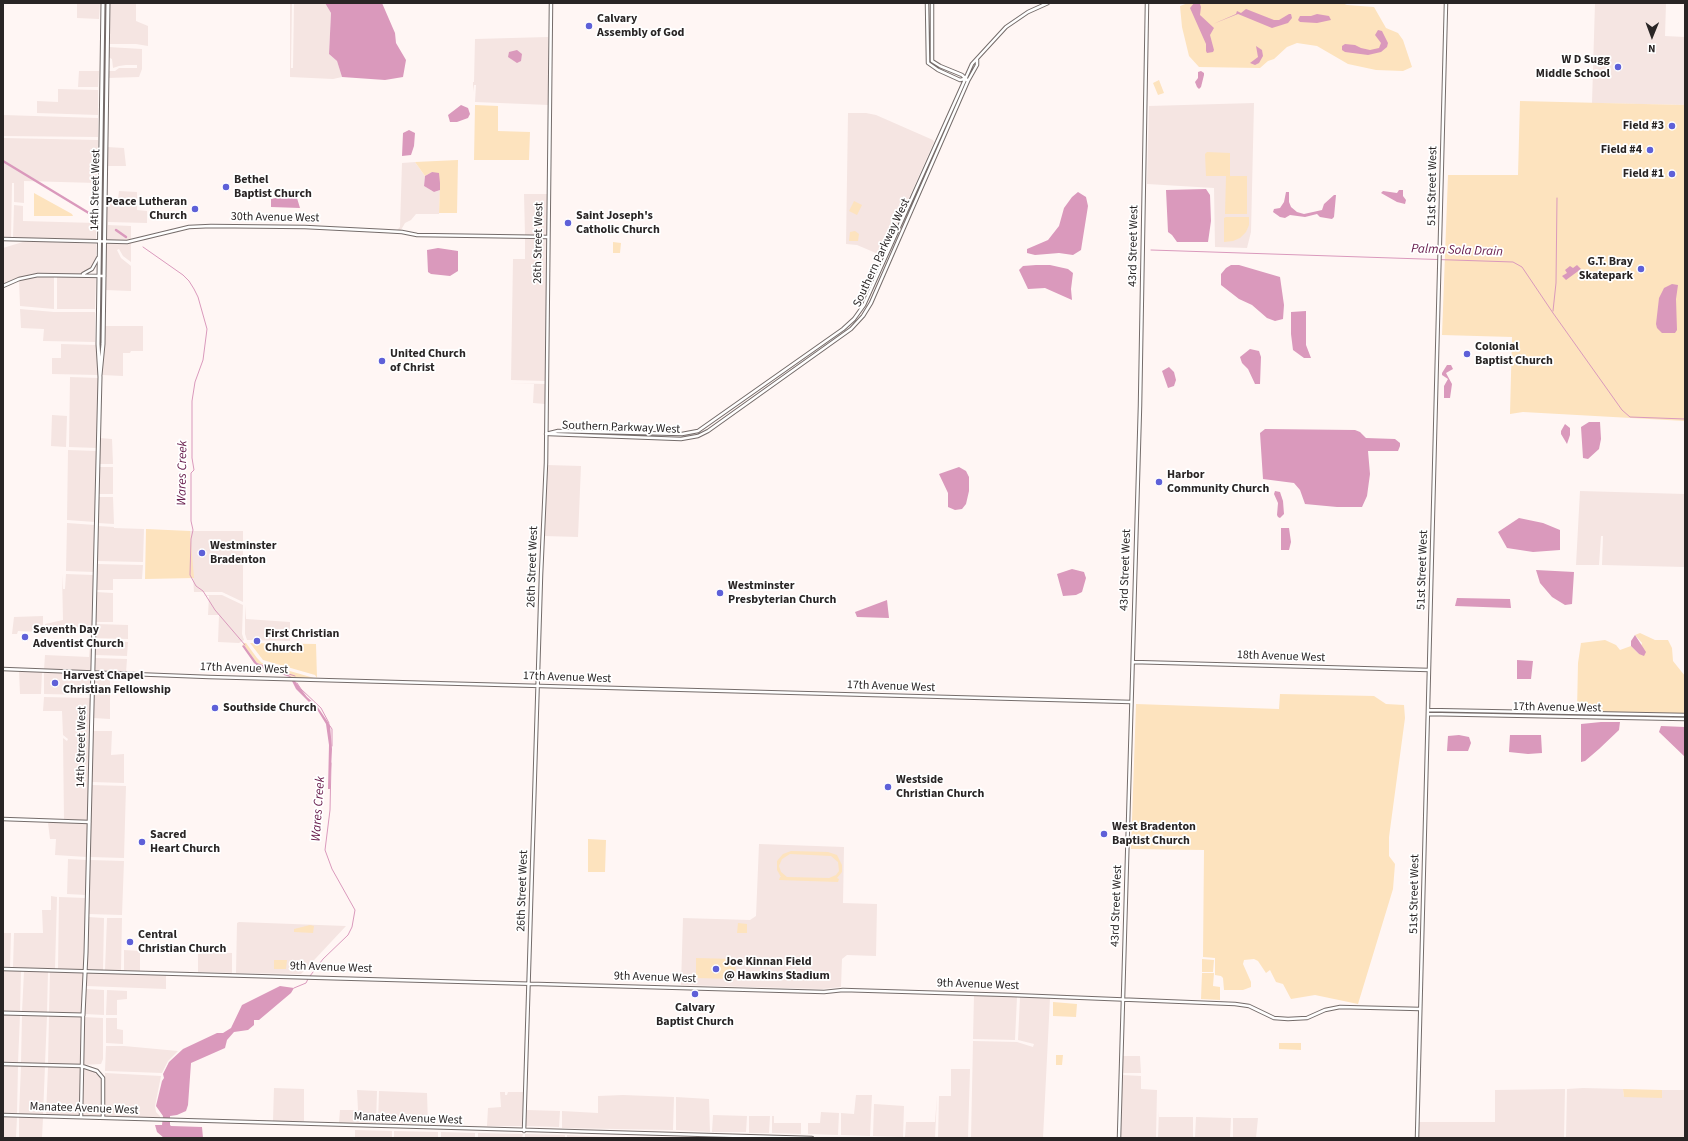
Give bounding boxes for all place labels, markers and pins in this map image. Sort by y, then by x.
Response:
place label: Calvary Assembly of God [597,12,684,40]
marker: Calvary Assembly of God [584,21,594,31]
place label: W D Sugg Middle School [1536,53,1610,81]
marker: W D Sugg Middle School [1613,62,1623,72]
place label: Field #3 [1623,119,1664,133]
marker: Field #3 [1667,121,1677,131]
place label: Field #4 [1601,143,1642,157]
marker: Field #4 [1645,145,1655,155]
place label: Field #1 [1623,167,1664,181]
marker: Field #1 [1667,169,1677,179]
place label: Bethel Baptist Church [234,173,312,201]
marker: Bethel Baptist Church [221,182,231,192]
place label: Peace Lutheran Church [106,195,187,223]
marker: Peace Lutheran Church [190,204,200,214]
place label: Saint Joseph's Catholic Church [576,209,660,237]
marker: Saint Joseph's Catholic Church [563,218,573,228]
place label: G.T. Bray Skatepark [1579,255,1633,283]
marker: G.T. Bray Skatepark [1636,264,1646,274]
place label: Colonial Baptist Church [1475,340,1553,368]
place label: United Church of Christ [390,347,466,375]
marker: Colonial Baptist Church [1462,349,1472,359]
marker: United Church of Christ [377,356,387,366]
place label: Harbor Community Church [1167,468,1269,496]
marker: Harbor Community Church [1154,477,1164,487]
place label: Westminster Bradenton [210,539,277,567]
marker: Westminster Bradenton [197,548,207,558]
place label: Westminster Presbyterian Church [728,579,836,607]
marker: Westminster Presbyterian Church [715,588,725,598]
place label: Seventh Day Adventist Church [33,623,124,651]
place label: First Christian Church [265,627,339,655]
marker: Seventh Day Adventist Church [20,632,30,642]
marker: First Christian Church [252,636,262,646]
place label: Harvest Chapel Christian Fellowship [63,669,171,697]
marker: Harvest Chapel Christian Fellowship [50,678,60,688]
place label: Southside Church [223,701,316,715]
marker: Southside Church [210,703,220,713]
place label: Westside Christian Church [896,773,984,801]
marker: Westside Christian Church [883,782,893,792]
place label: West Bradenton Baptist Church [1112,820,1196,848]
place label: Sacred Heart Church [150,828,220,856]
marker: West Bradenton Baptist Church [1099,829,1109,839]
marker: Sacred Heart Church [137,837,147,847]
place label: Central Christian Church [138,928,226,956]
marker: Central Christian Church [125,937,135,947]
place label: Joe Kinnan Field @ Hawkins Stadium [724,955,830,983]
marker: Joe Kinnan Field @ Hawkins Stadium [711,964,721,974]
marker: Calvary Baptist Church [690,989,700,999]
place label: Calvary Baptist Church [656,1001,734,1029]

